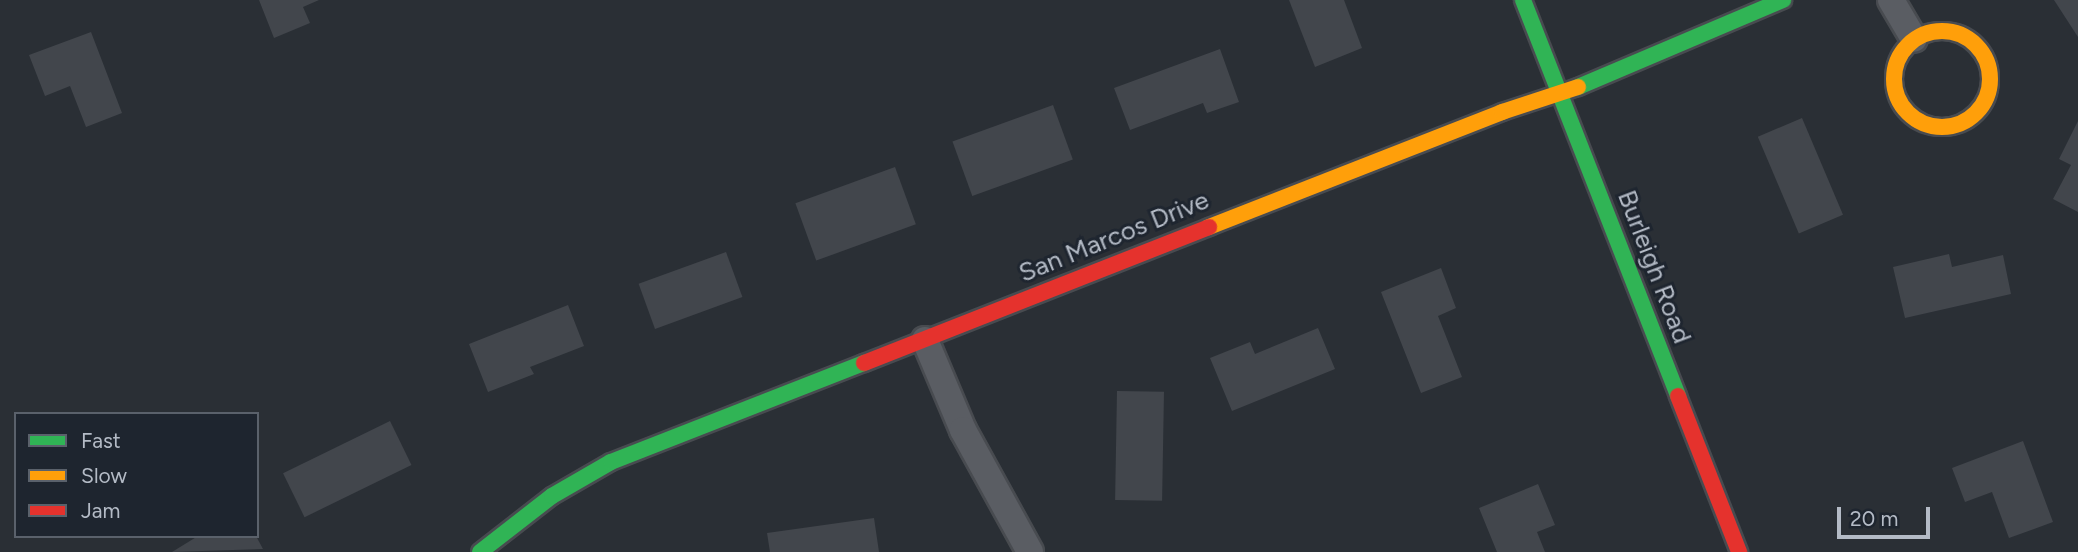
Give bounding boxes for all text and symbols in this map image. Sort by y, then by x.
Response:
street label: San Marcos Drive [1015,185,1213,289]
street label: Burleigh Road [1611,186,1697,348]
legend [14,412,259,538]
text: Fast [81,428,121,453]
text: Slow [81,463,127,488]
scale bar [1840,492,1933,536]
text: Jam [81,498,120,523]
text: 20 m [1850,506,1898,531]

